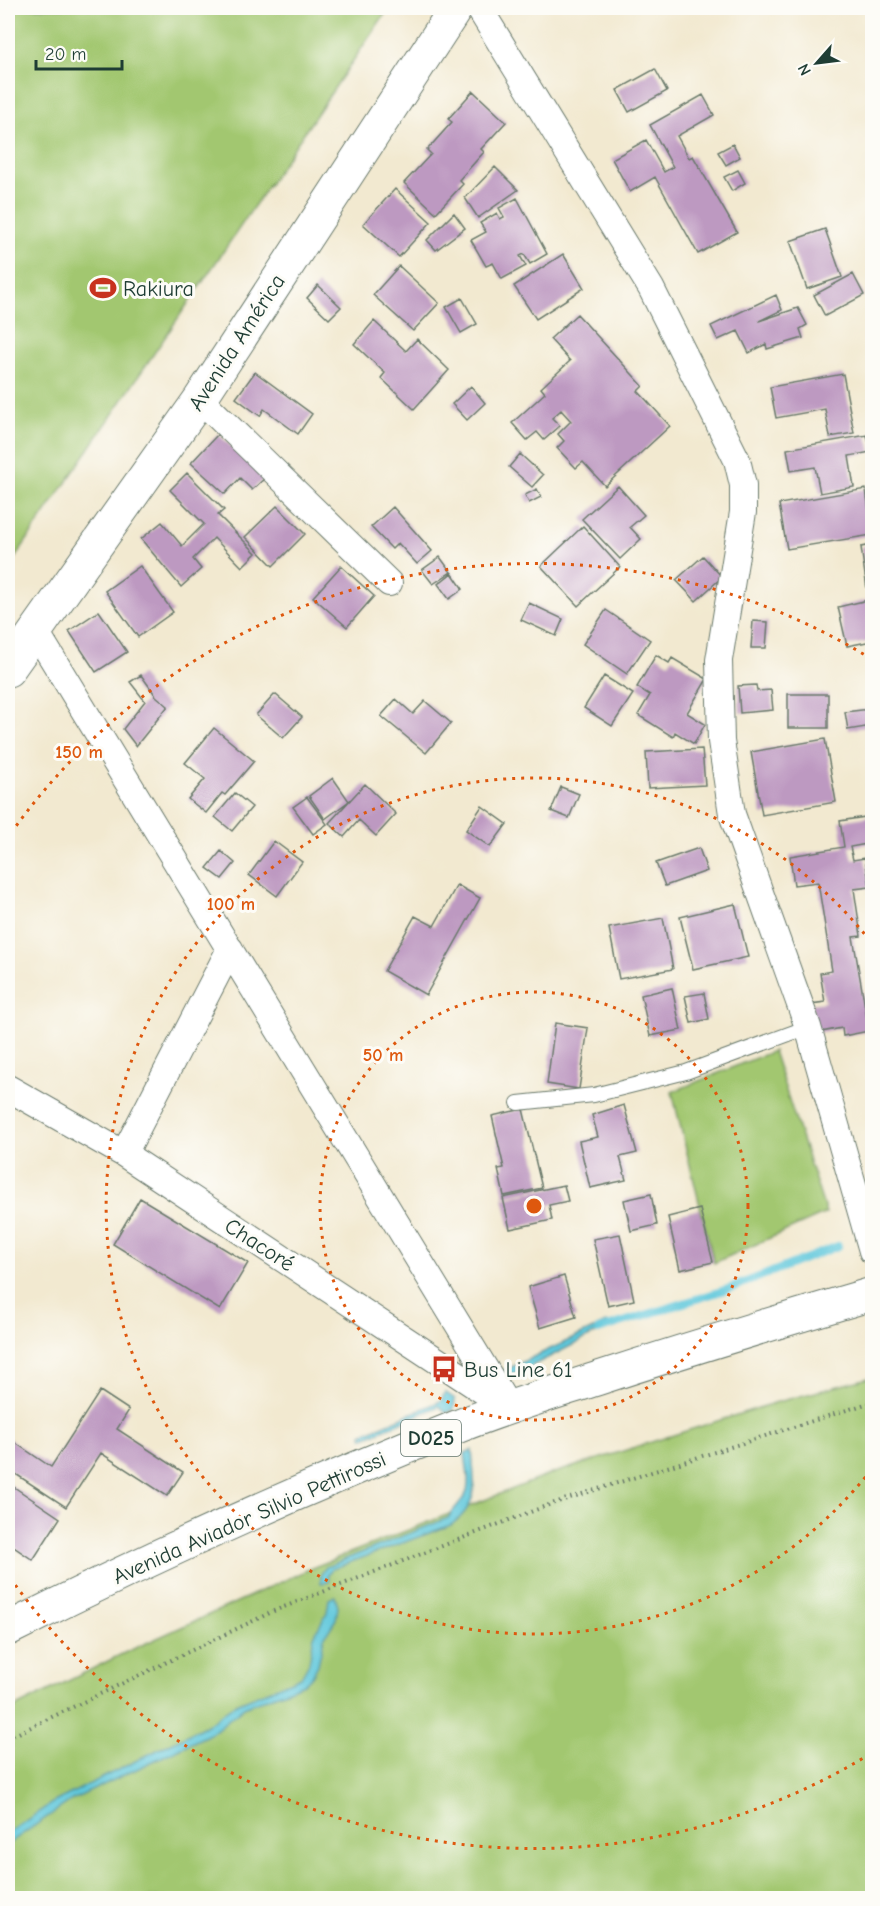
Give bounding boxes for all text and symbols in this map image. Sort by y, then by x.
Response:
scale bar [36,33,122,71]
north arrow [787,33,847,93]
text: 20 m [45,44,86,65]
text: N [794,61,815,78]
street label: Avenida América [183,269,291,416]
sports icon: Rakiura [88,273,118,303]
place label: Rakiura [123,276,194,302]
text: 150 m [55,742,103,763]
text: 100 m [207,894,255,915]
text: 50 m [363,1045,403,1066]
centre of rings [524,1196,544,1216]
street label: Chacoré [220,1213,299,1277]
bus stop icon: Bus Line 61 [429,1354,459,1384]
place label: Bus Line 61 [464,1357,573,1383]
road number: D025 [401,1420,461,1456]
street label: Avenida Aviador Silvio Pettirossi [109,1446,390,1590]

